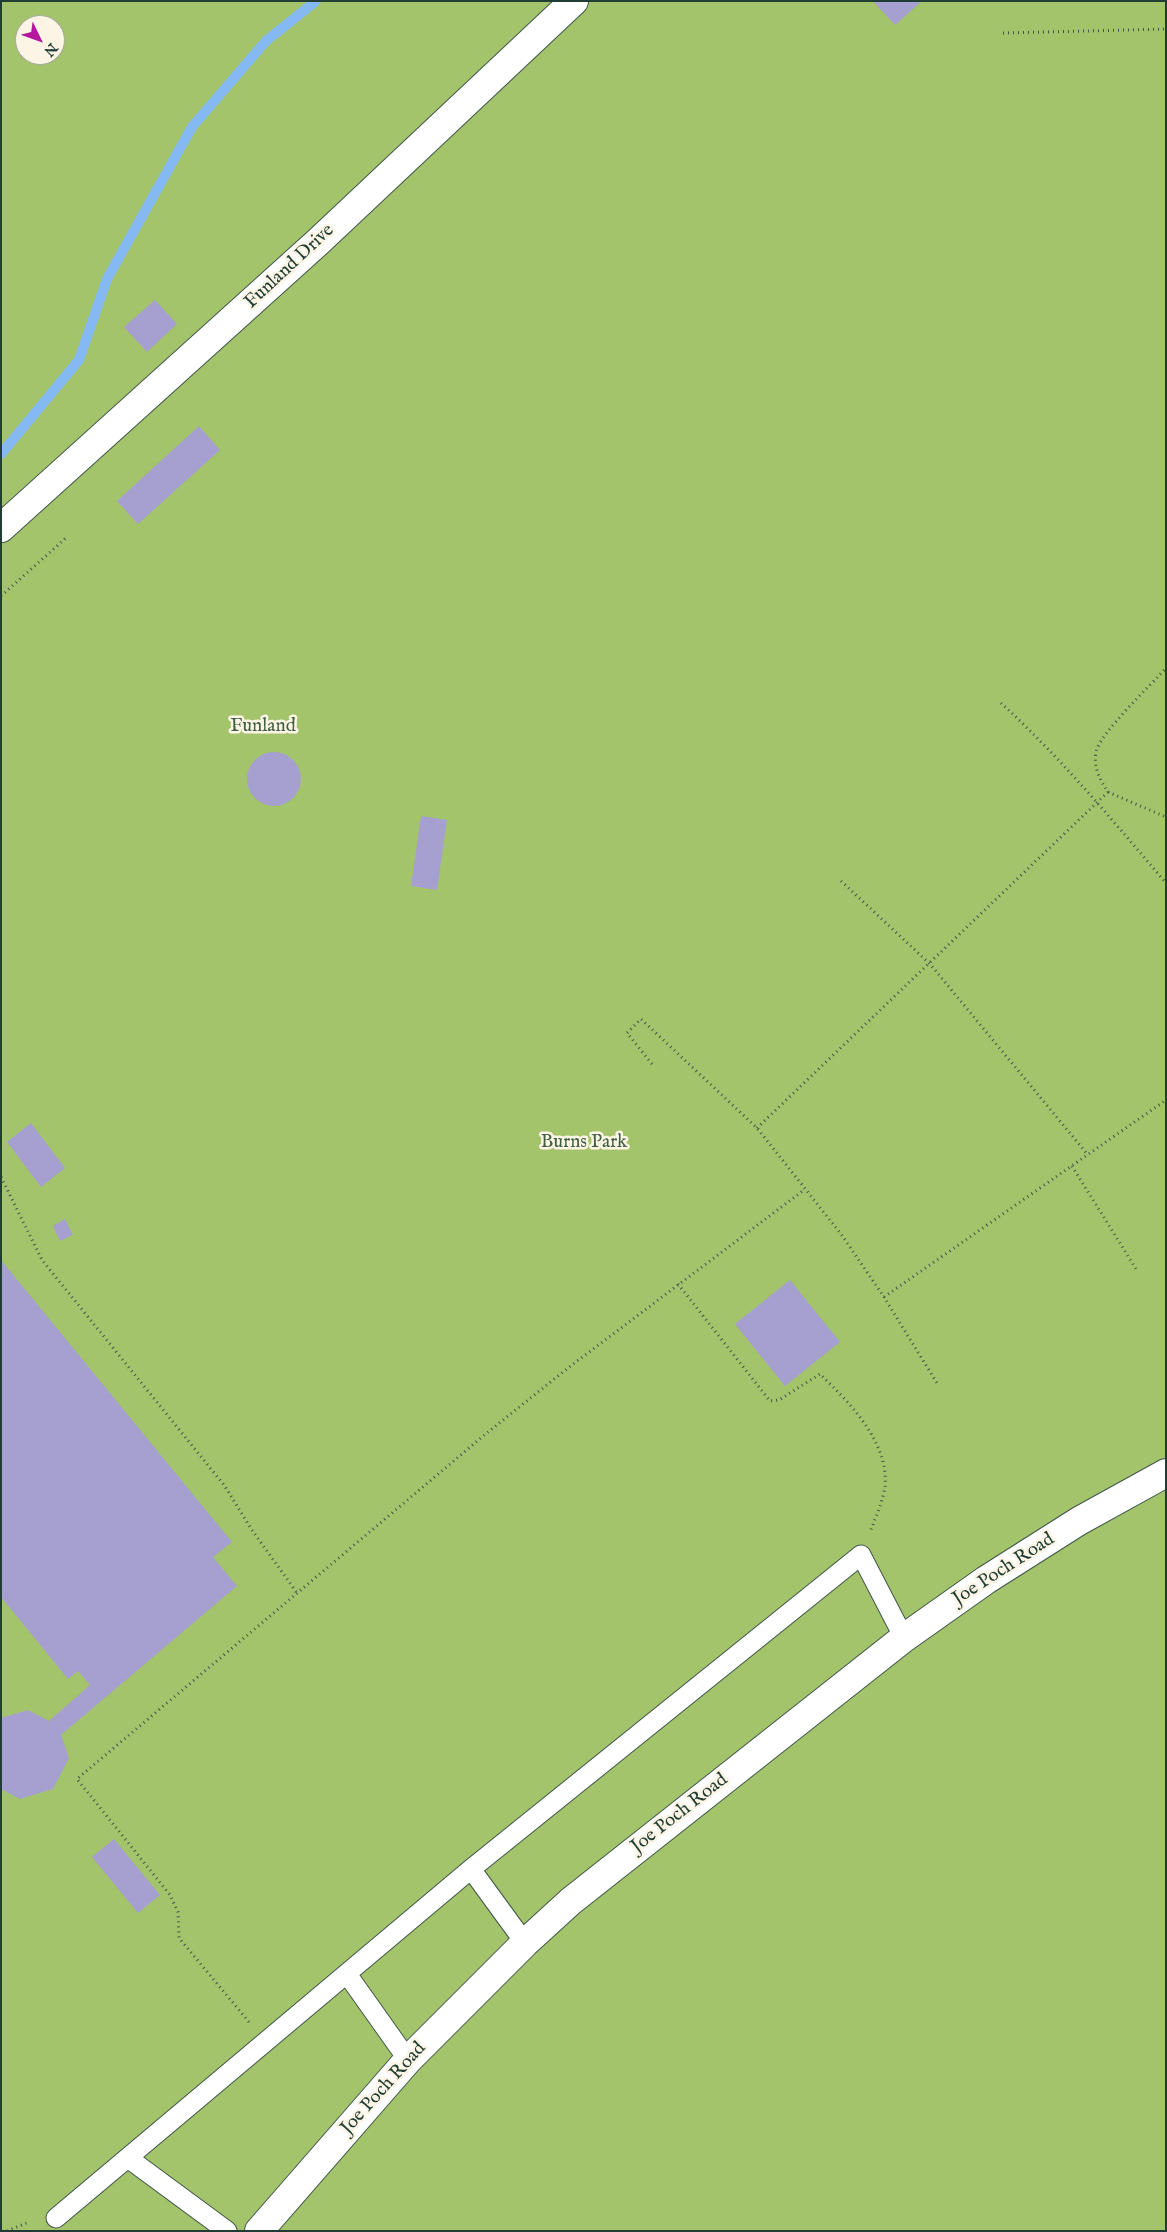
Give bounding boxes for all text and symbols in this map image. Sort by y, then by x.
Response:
north arrow [15,15,65,65]
text: N [40,39,61,60]
street label: Funland Drive [241,220,339,314]
park label: Funland [230,716,296,738]
park label: Burns Park [541,1132,627,1154]
street label: Joe Poch Road [949,1529,1059,1611]
street label: Joe Poch Road [627,1769,733,1859]
street label: Joe Poch Road [337,2038,431,2140]

